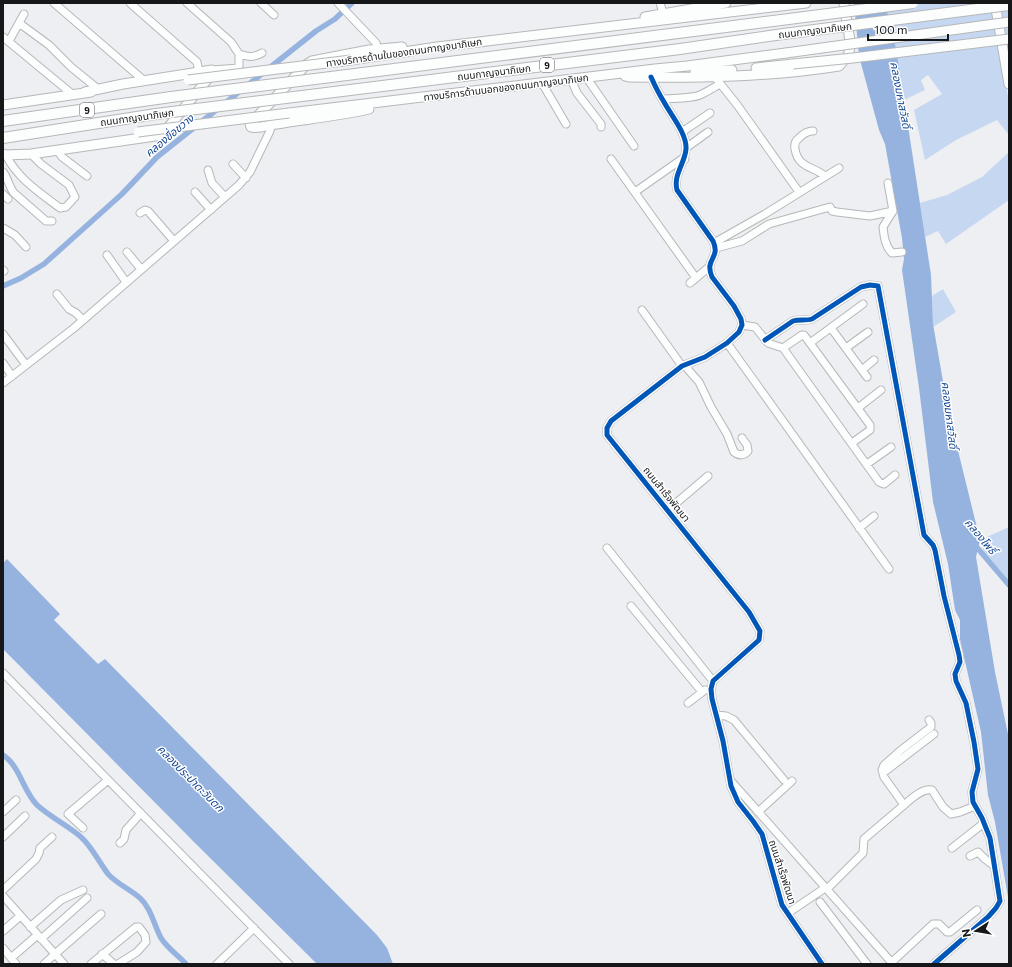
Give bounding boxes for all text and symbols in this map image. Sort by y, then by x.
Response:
scale bar [868,16,948,42]
street label: ถนนกาญจนาภิเษก [777,20,853,40]
text: 100 m [874,22,908,36]
street label: ทางบริการด้านในของถนนกาญจนาภิเษก [325,35,483,69]
road number: 9 [540,58,554,72]
water label: คลองมหาสวัสดิ์ [888,61,914,132]
street label: ถนนกาญจนาภิเษก [456,62,532,82]
street label: ทางบริการด้านนอกของถนนกาญจนาภิเษก [423,71,589,103]
road number: 9 [80,103,94,117]
street label: ถนนกาญจนาภิเษก [99,106,175,128]
water label: คลองขื่อขวาง [141,109,197,159]
water label: คลองมหาสวัสดิ์ [939,381,961,452]
street label: ถนนสำเร็จพัฒนา [641,464,693,524]
water label: คลองโพธิ์ [962,516,1002,559]
water label: คลองประปาตะวันตก [155,742,227,814]
street label: ถนนสำเร็จพัฒนา [767,838,799,906]
north arrow [956,911,996,951]
text: N [959,928,973,939]

